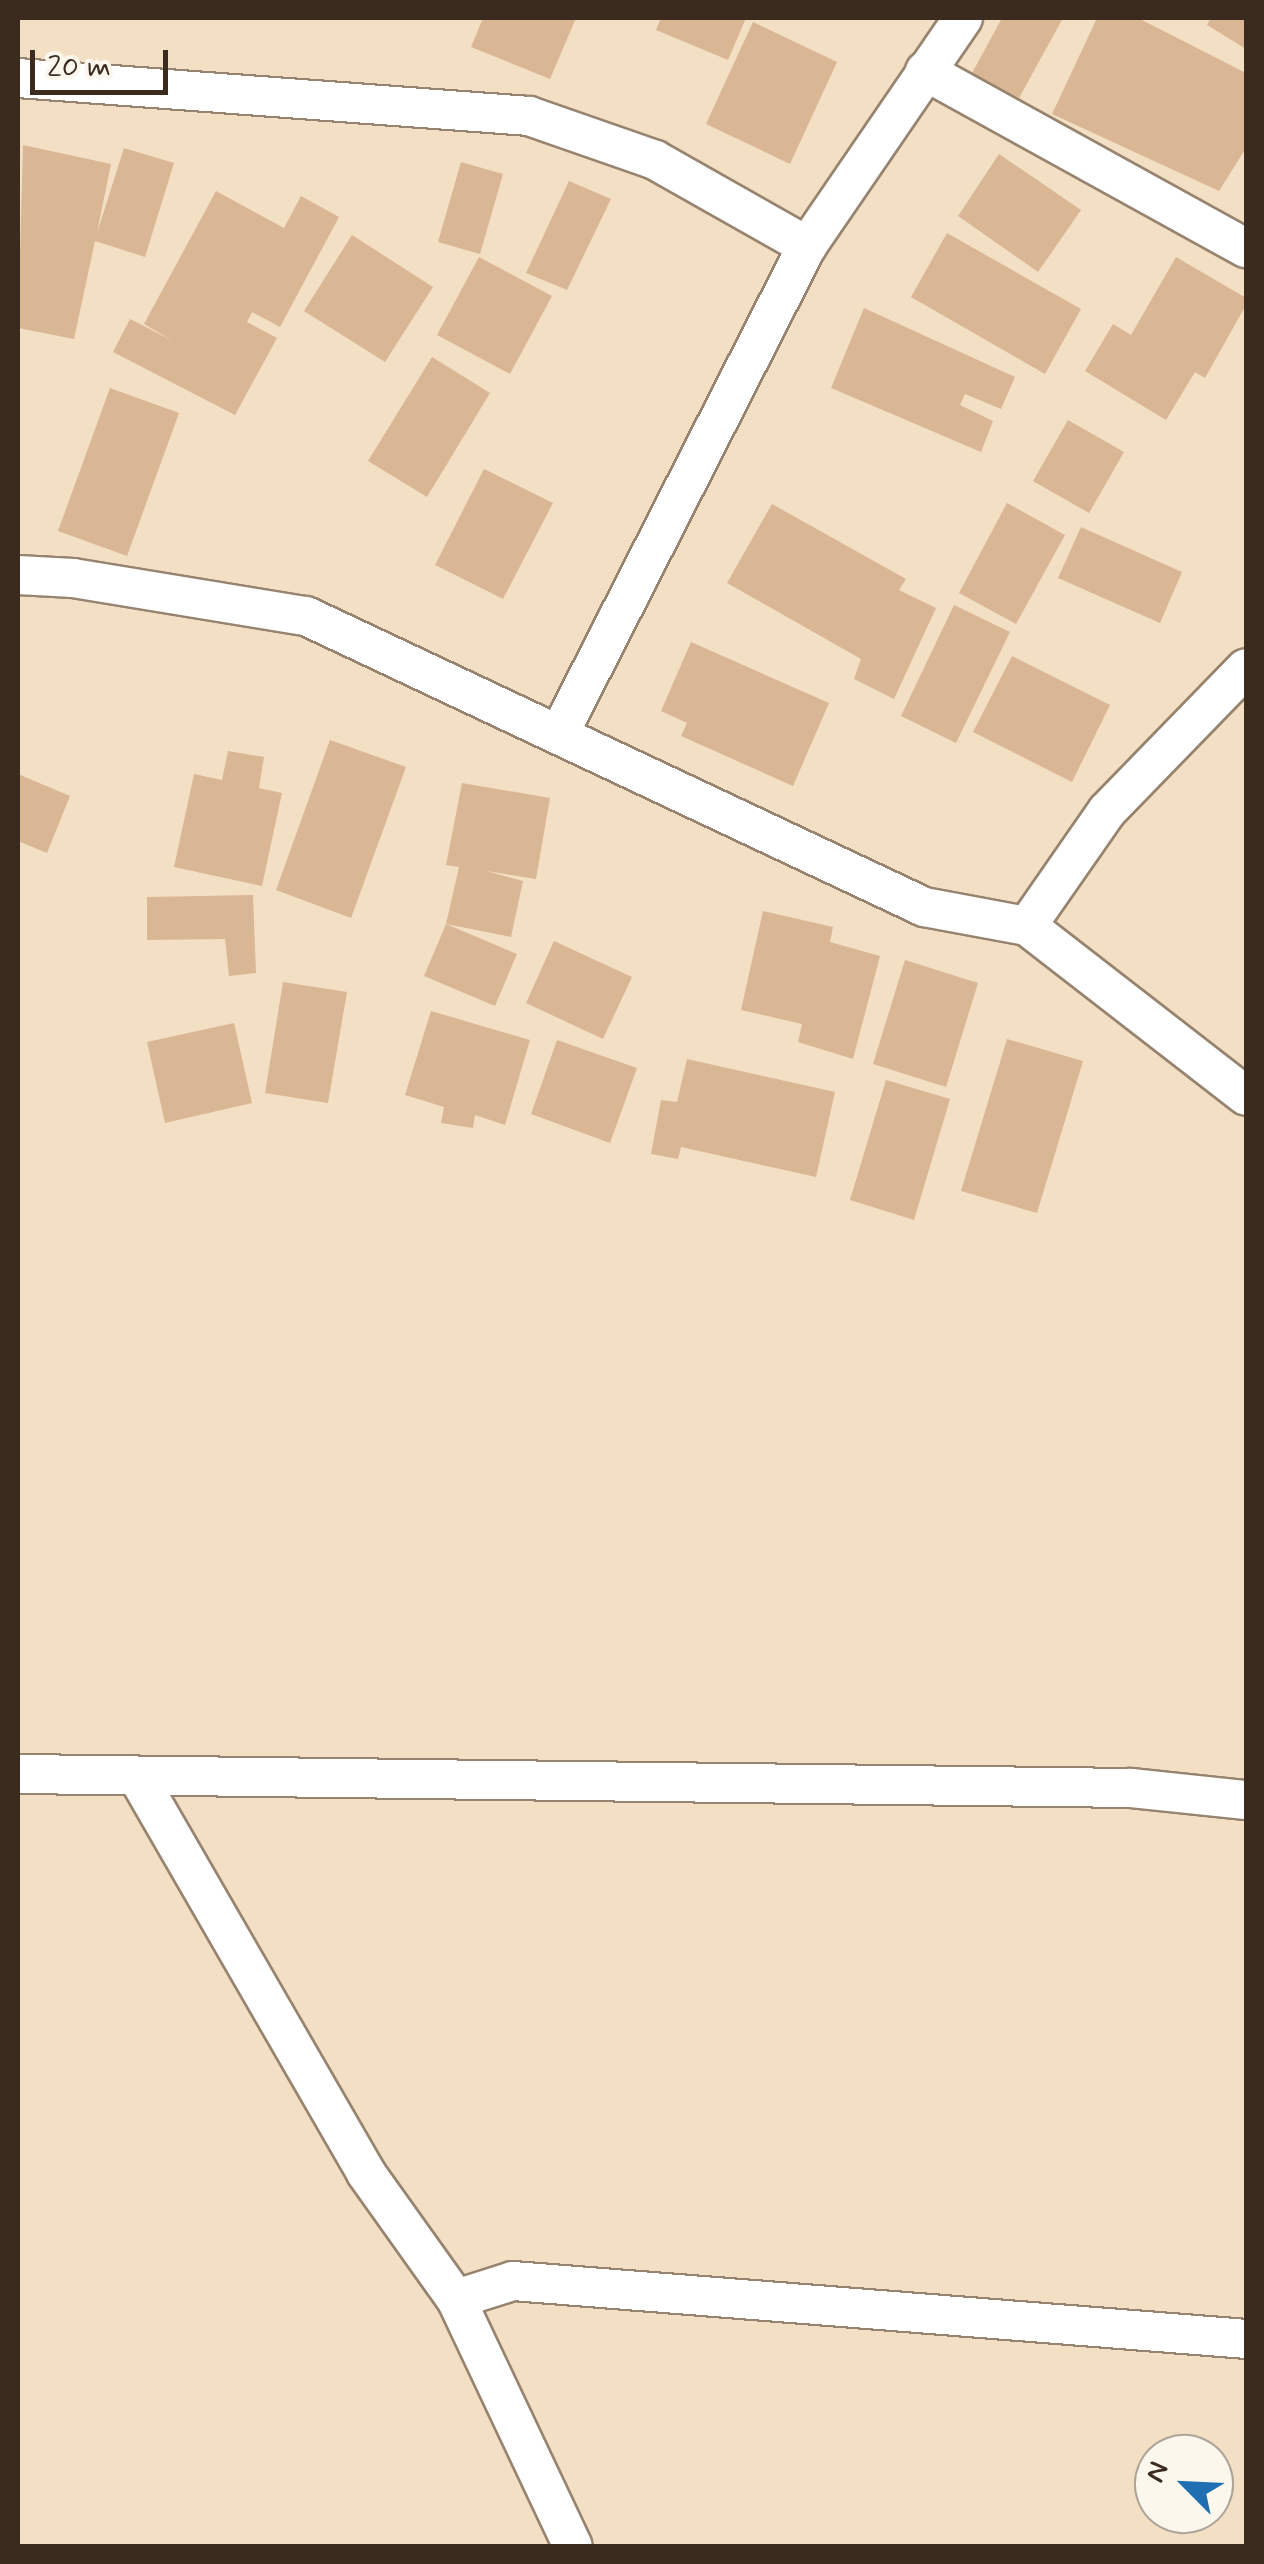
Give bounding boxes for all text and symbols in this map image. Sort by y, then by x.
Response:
scale bar [35,30,172,92]
text: 20 m [47,48,111,87]
north arrow [1134,2434,1234,2534]
text: N [1137,2456,1179,2488]

